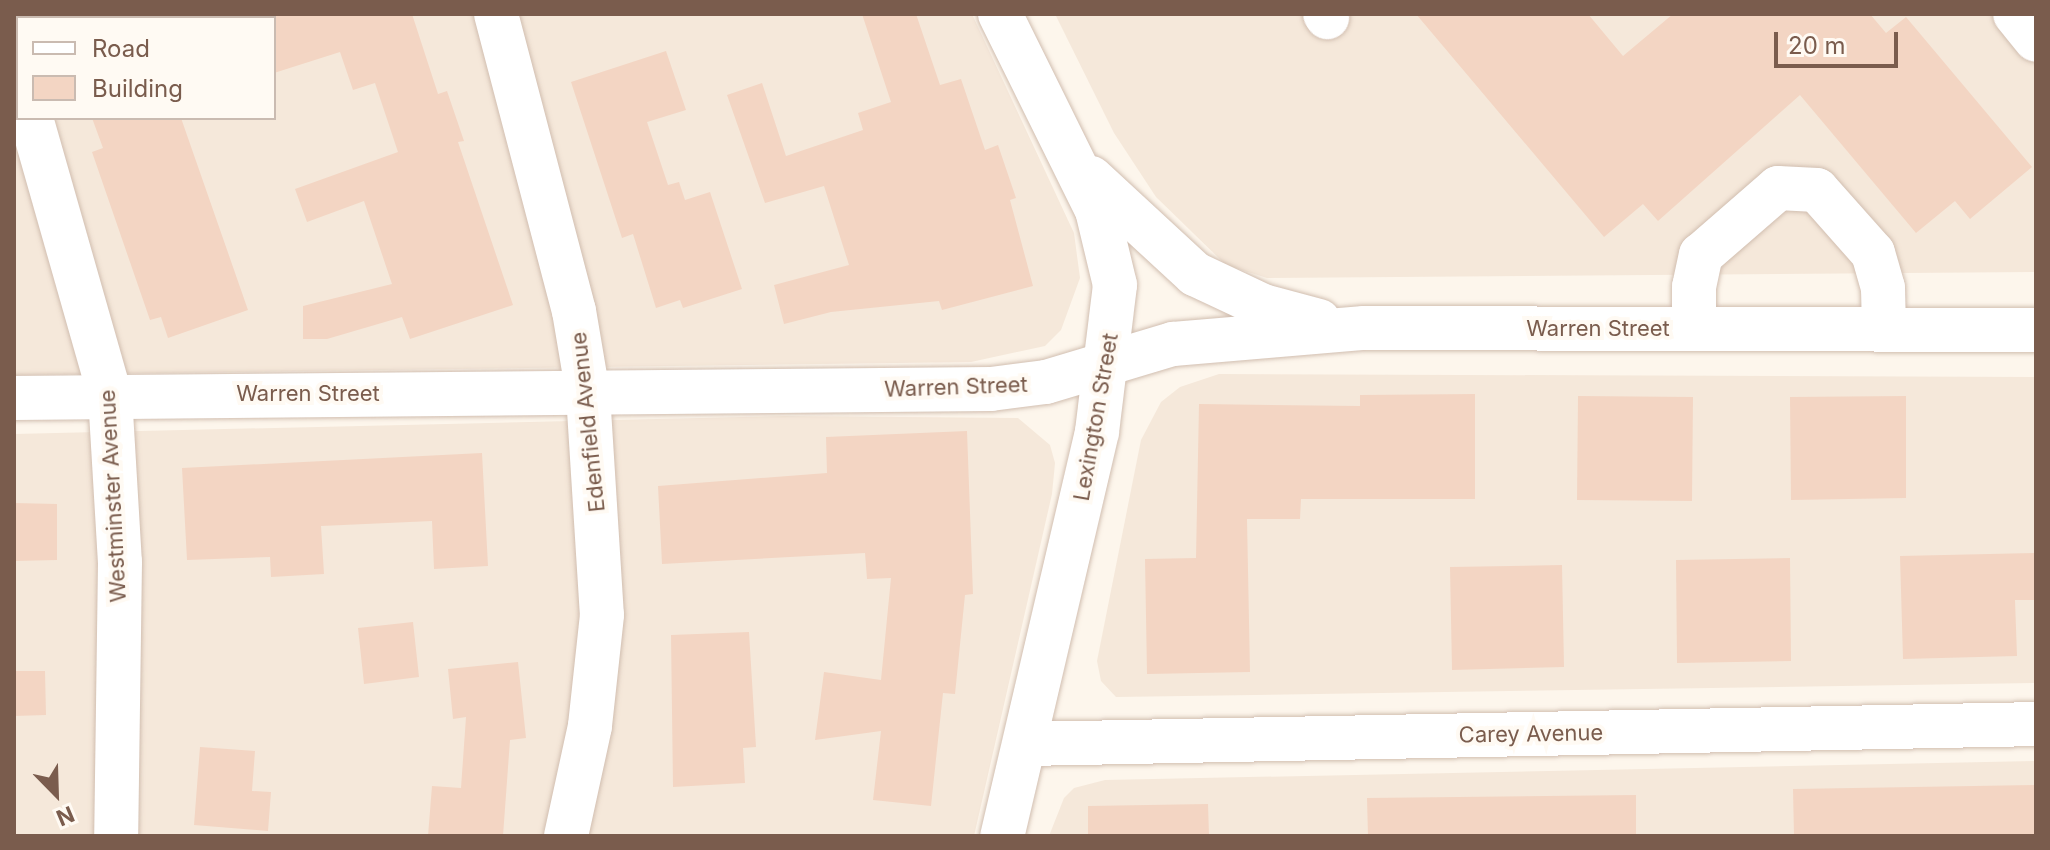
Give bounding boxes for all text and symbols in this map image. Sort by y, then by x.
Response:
legend [16,16,276,120]
scale bar [1778,16,1902,66]
text: 20 m [1788,31,1846,60]
text: Road [92,34,150,63]
text: Building [92,74,183,103]
street label: Warren Street [1526,316,1670,342]
street label: Edenfield Avenue [565,331,611,513]
street label: Lexington Street [1068,331,1124,503]
street label: Warren Street [884,371,1028,403]
street label: Warren Street [236,381,380,407]
street label: Westminster Avenue [94,389,132,603]
street label: Carey Avenue [1458,720,1604,748]
north arrow [16,754,96,834]
text: N [53,801,78,831]

